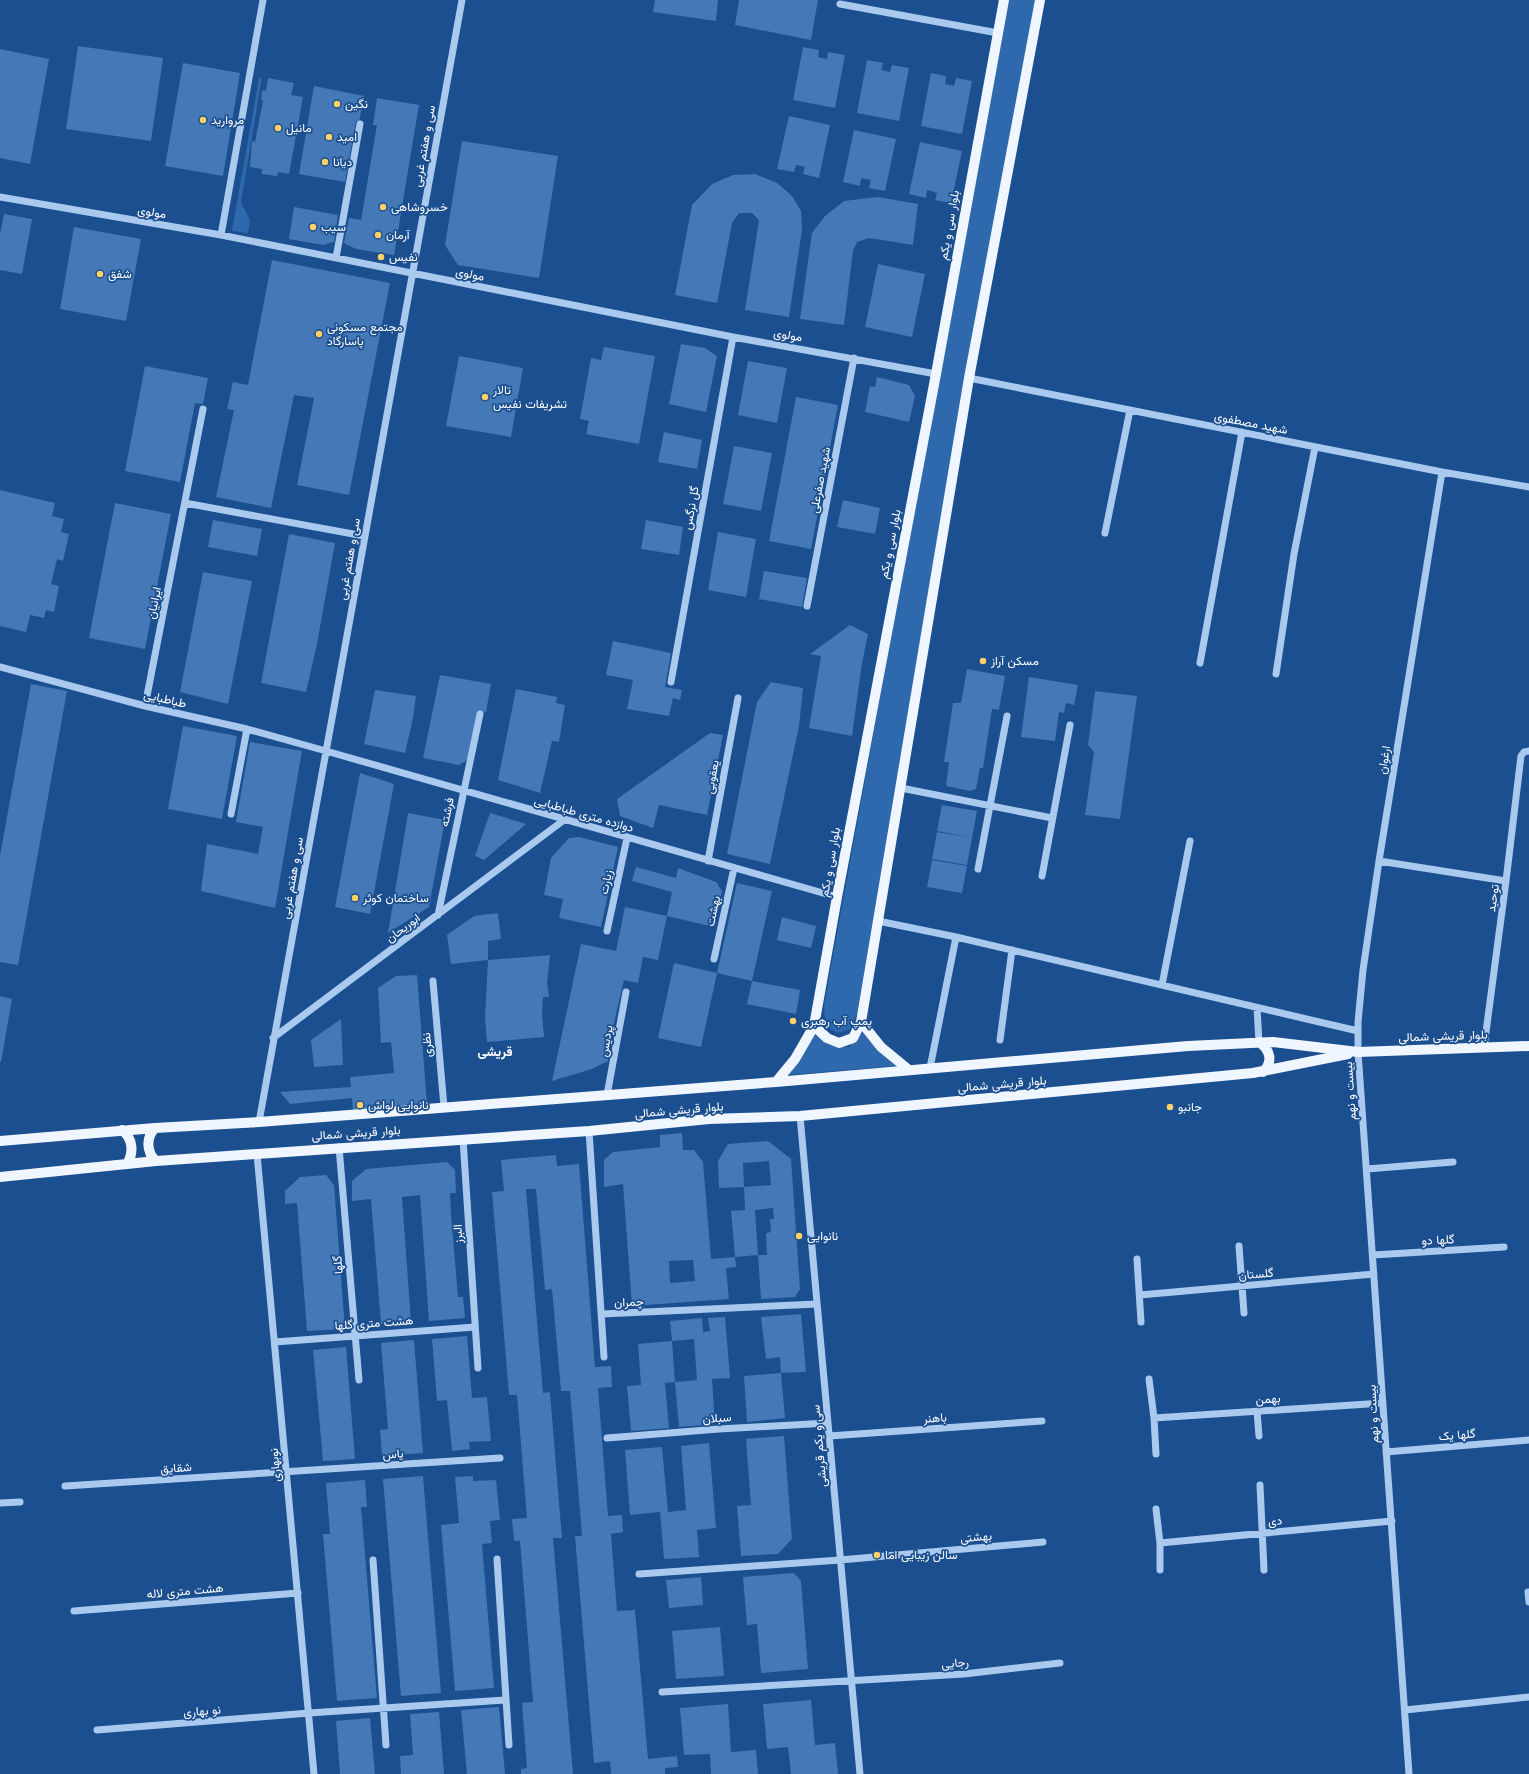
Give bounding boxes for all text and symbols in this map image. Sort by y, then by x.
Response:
place label: نگین [345,95,368,113]
marker: نگین [332,99,342,109]
street label: سی و هفتم غربی [408,104,440,188]
place label: مروارید [211,111,244,129]
marker: مروارید [198,115,208,125]
place label: مانیل [286,119,312,137]
marker: مانیل [273,123,283,133]
place label: امید [337,128,357,146]
marker: امید [324,132,334,142]
place label: دیانا [333,153,352,171]
marker: دیانا [320,157,330,167]
street label: بلوار سی و یکم [934,189,964,261]
place label: خسروشاهی [391,198,448,216]
street label: مولوی [136,201,168,223]
marker: خسروشاهی [378,202,388,212]
place label: سیب [321,218,346,236]
marker: سیب [308,222,318,232]
place label: آرمان [386,226,411,244]
marker: آرمان [373,230,383,240]
place label: نفیس [389,248,418,266]
marker: نفیس [376,252,386,262]
street label: مولوی [454,262,486,286]
place label: شفق [108,265,132,283]
marker: شفق [95,269,105,279]
place label: مجتمع مسکونی پاسارگاد [327,318,403,350]
street label: مولوی [772,324,804,346]
marker: مجتمع مسکونی پاسارگاد [314,329,324,339]
place label: تالار تشریفات نفیس [492,381,567,413]
marker: تالار تشریفات نفیس [480,392,490,402]
street label: شهید مصطفوی [1213,407,1289,439]
street label: شهید صفرعلی [805,445,835,515]
street label: گل نرگس [678,485,704,531]
street label: بلوار سی و یکم [874,508,906,580]
street label: سی و هفتم غربی [333,517,365,601]
street label: ایرانیان [142,585,166,621]
place label: مسکن آراز [990,652,1039,670]
marker: مسکن آراز [978,656,988,666]
street label: طباطبایی [142,685,188,713]
street label: ارغوان [1373,745,1395,775]
street label: یعقوبی [700,758,724,795]
street label: دوازده متری طباطبایی [532,791,636,837]
street label: فرشته [435,796,459,828]
street label: بلوار سی و یکم [815,826,845,898]
street label: سی و هفتم غربی [276,836,308,920]
street label: زیارت [595,868,617,896]
street label: توحید [1482,883,1504,913]
place label: ساختمان کوثر [362,889,429,907]
marker: ساختمان کوثر [350,893,360,903]
street label: بهشت [701,894,725,928]
street label: ابوریحان [382,909,424,947]
place label: پمپ آب رهبری [801,1012,872,1030]
marker: پمپ آب رهبری [788,1016,798,1026]
street label: پردیس [594,1024,618,1058]
street label: بلوار قریشی شمالی [1398,1025,1488,1047]
street label: نظری [417,1032,437,1058]
district label: قریشی [478,1042,512,1061]
street label: بیست و نهم [1339,1061,1361,1121]
street label: بلوار قریشی شمالی [957,1071,1047,1097]
place label: نانوایی لواش [368,1096,429,1114]
street label: بلوار قریشی شمالی [634,1097,724,1123]
place label: جانبو [1178,1098,1202,1116]
marker: نانوایی لواش [355,1100,365,1110]
marker: جانبو [1165,1102,1175,1112]
street label: بلوار قریشی شمالی [311,1121,401,1145]
street label: البرز [449,1224,468,1245]
place label: نانوایی [807,1227,838,1245]
street label: گلها دو [1421,1230,1455,1250]
marker: نانوایی [794,1231,804,1241]
street label: گلها [328,1255,348,1275]
street label: گلستان [1238,1264,1274,1284]
street label: چمران [614,1292,644,1312]
street label: هشت متری گلها [334,1311,414,1335]
street label: بیست و نهم [1362,1384,1384,1444]
street label: بهمن [1255,1389,1281,1409]
street label: سی و یکم قریشی [806,1404,832,1488]
street label: سبلان [702,1408,732,1428]
street label: باهنر [922,1408,947,1428]
street label: گلها یک [1438,1424,1476,1446]
street label: یاس [382,1444,404,1464]
street label: نوبهاری [265,1447,285,1483]
street label: شقایق [160,1458,192,1478]
street label: دی [1267,1511,1283,1531]
street label: بهشتی [959,1527,993,1547]
place label: سالن زیبایی اما [885,1546,958,1564]
marker: سالن زیبایی اما [872,1550,882,1560]
street label: هشت متری لاله [146,1579,224,1603]
street label: رجایی [941,1653,969,1673]
street label: نو بهاری [182,1700,222,1722]

